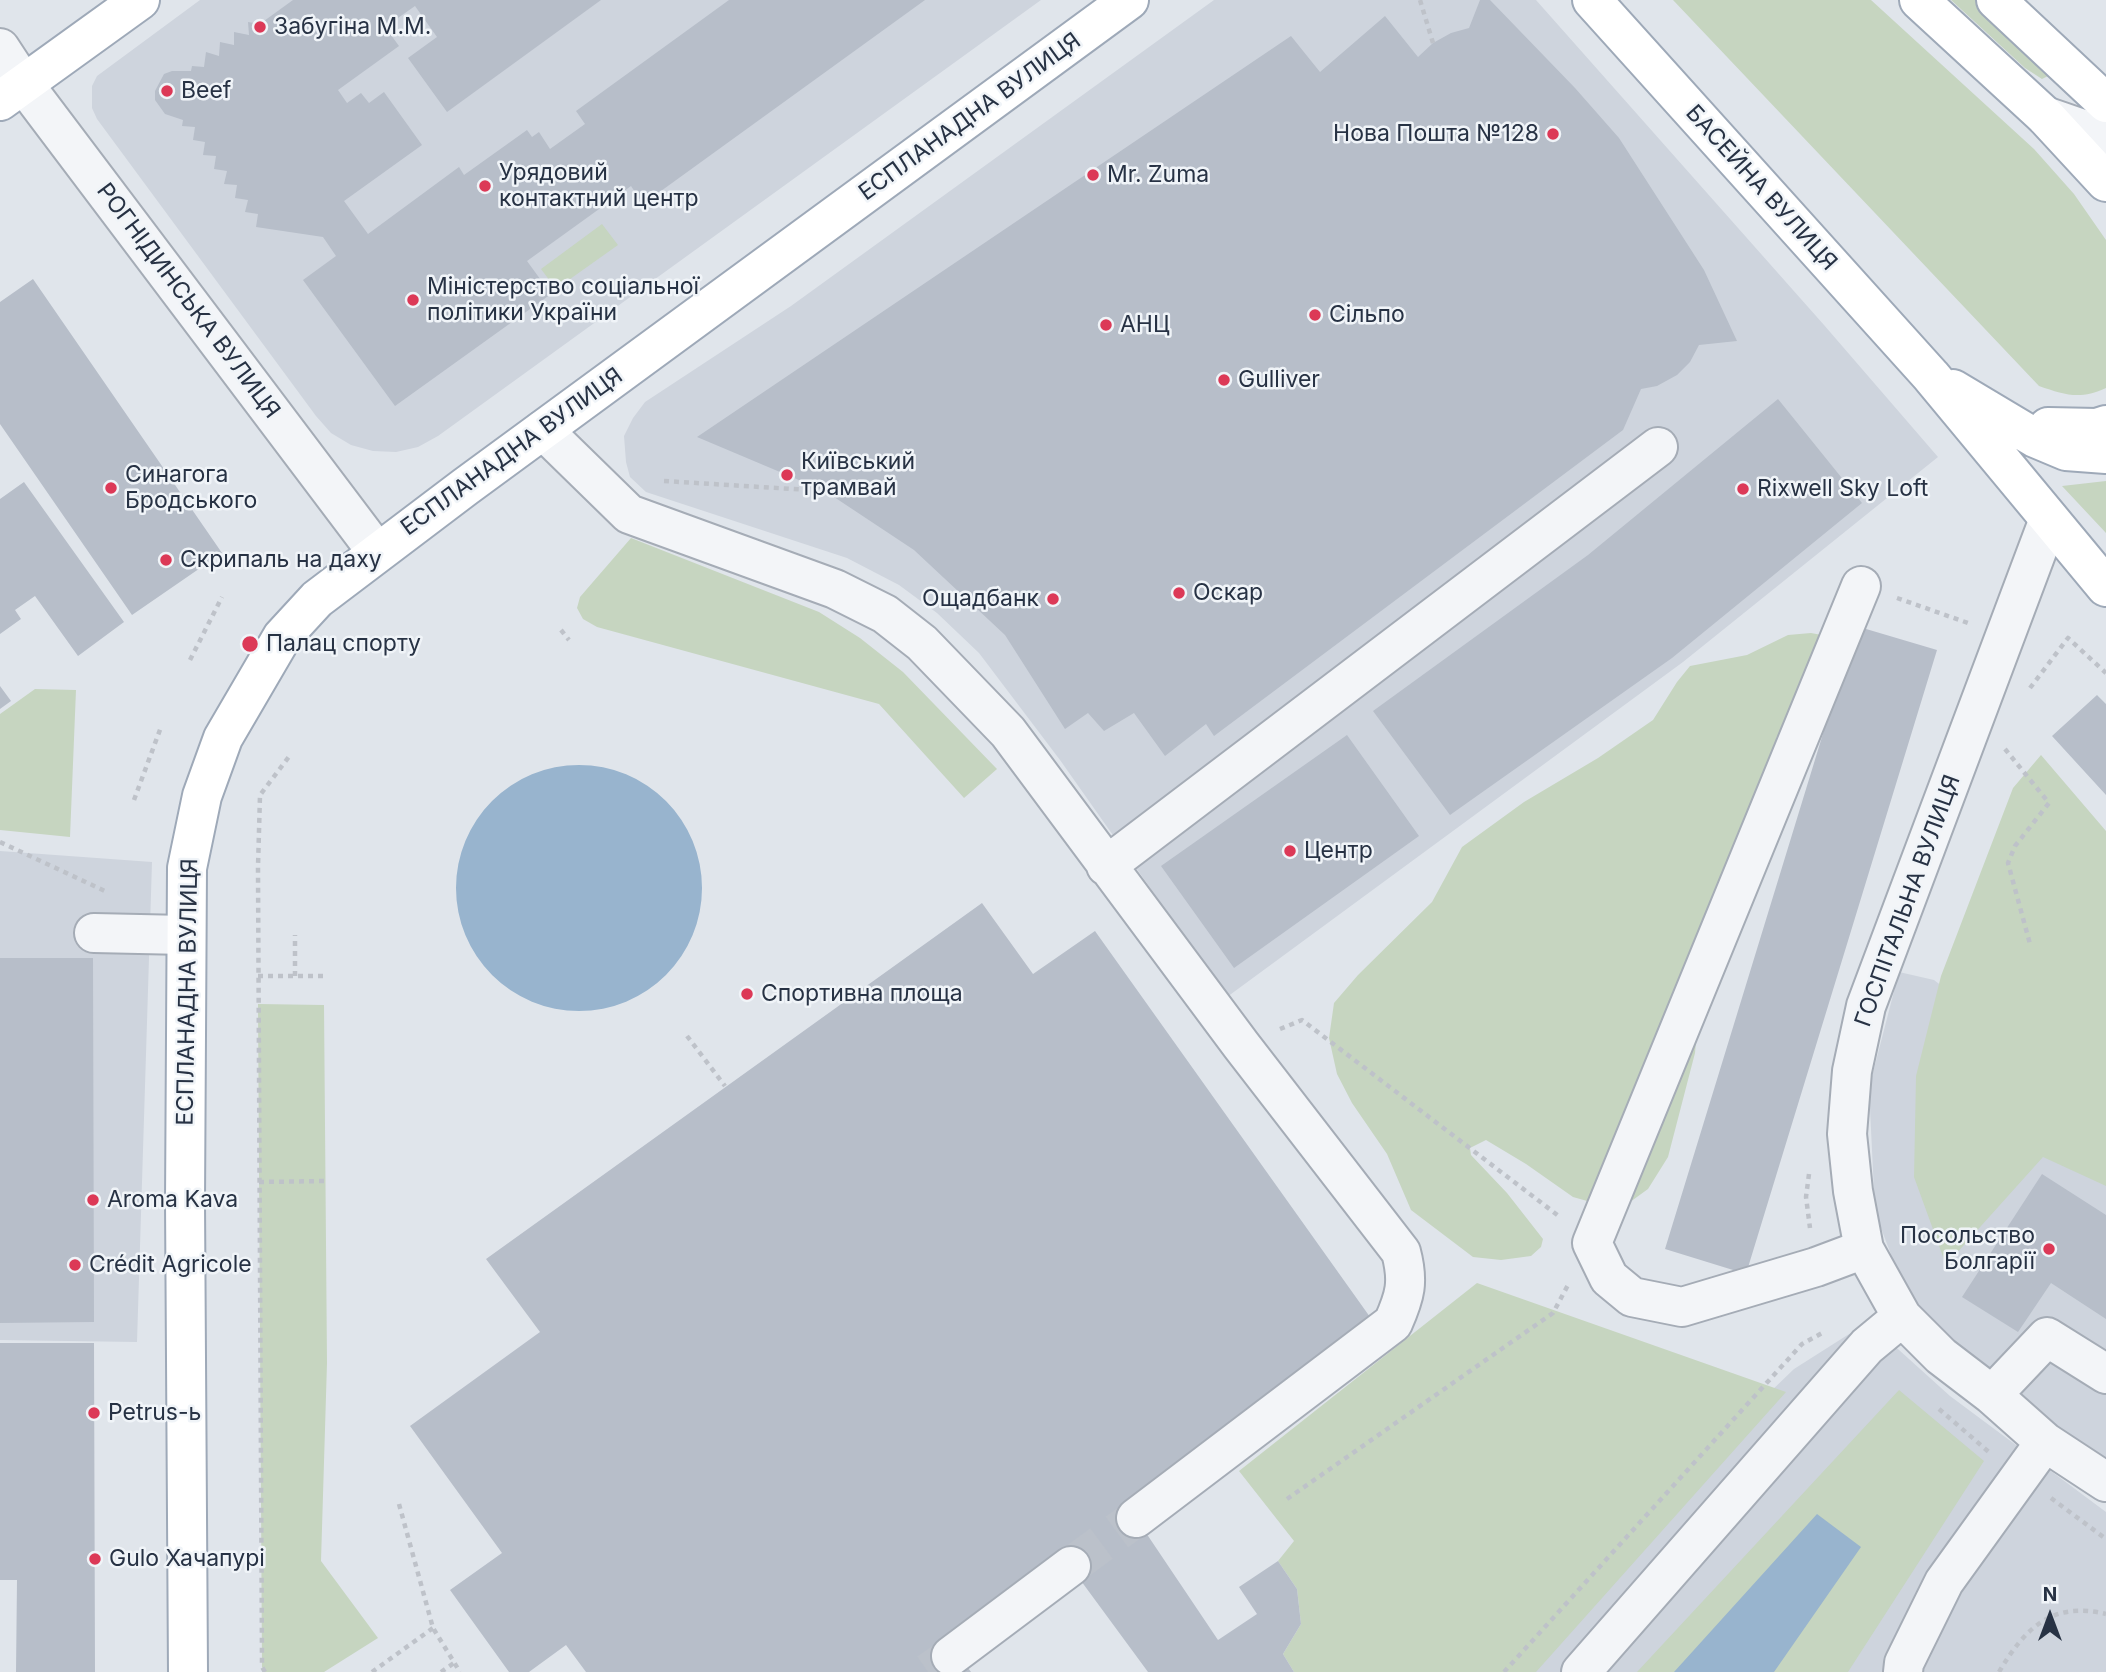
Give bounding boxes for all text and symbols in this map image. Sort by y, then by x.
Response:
place label: Забугіна М.М. [274,13,431,41]
marker: Забугіна М.М. [252,19,268,35]
street label: ЕСПЛАНАДНА ВУЛИЦЯ [854,27,1086,207]
place label: Beef [181,77,231,105]
marker: Beef [159,83,175,99]
street label: БАСЕЙНА ВУЛИЦЯ [1680,100,1842,276]
place label: Нова Пошта №128 [1333,120,1539,148]
marker: Нова Пошта №128 [1545,126,1561,142]
place label: Урядовий контактний центр [499,159,699,213]
place label: Mr. Zuma [1107,161,1209,189]
marker: Mr. Zuma [1085,167,1101,183]
street label: РОГНІДИНСЬКА ВУЛИЦЯ [91,178,285,424]
marker: Урядовий контактний центр [477,178,493,194]
place label: Міністерство соціальної політики України [427,273,699,327]
marker: Міністерство соціальної політики України [405,292,421,308]
place label: Сільпо [1329,301,1405,329]
marker: Сільпо [1307,307,1323,323]
place label: АНЦ [1120,311,1170,339]
marker: АНЦ [1098,317,1114,333]
street label: ЕСПЛАНАДНА ВУЛИЦЯ [396,362,628,542]
place label: Gulliver [1238,366,1320,394]
marker: Gulliver [1216,372,1232,388]
place label: Київський трамвай [801,448,915,502]
place label: Синагога Бродського [125,461,257,515]
marker: Київський трамвай [779,467,795,483]
place label: Rixwell Sky Loft [1757,475,1928,503]
marker: Синагога Бродського [103,480,119,496]
marker: Rixwell Sky Loft [1735,481,1751,497]
place label: Скрипаль на даху [180,546,382,574]
marker: Скрипаль на даху [158,552,174,568]
place label: Оскар [1193,579,1263,607]
place label: Ощадбанк [922,585,1039,613]
marker: Оскар [1171,585,1187,601]
marker: Ощадбанк [1045,591,1061,607]
place label: Палац спорту [266,630,421,658]
marker: Палац спорту [240,634,260,654]
street label: ГОСПІТАЛЬНА ВУЛИЦЯ [1850,771,1966,1031]
place label: Центр [1304,837,1373,865]
marker: Центр [1282,843,1298,859]
street label: ЕСПЛАНАДНА ВУЛИЦЯ [172,858,204,1126]
place label: Спортивна площа [761,980,963,1008]
marker: Спортивна площа [739,986,755,1002]
place label: Aroma Kava [107,1186,238,1214]
marker: Aroma Kava [85,1192,101,1208]
place label: Посольство Болгарії [1900,1222,2035,1276]
marker: Посольство Болгарії [2041,1241,2057,1257]
place label: Crédit Agricole [89,1251,252,1279]
marker: Crédit Agricole [67,1257,83,1273]
place label: Petrus-ь [108,1399,201,1427]
marker: Petrus-ь [86,1405,102,1421]
place label: Gulo Хачапурі [109,1545,265,1573]
marker: Gulo Хачапурі [87,1551,103,1567]
north arrow [2015,1581,2085,1651]
text: N [2043,1583,2057,1606]

